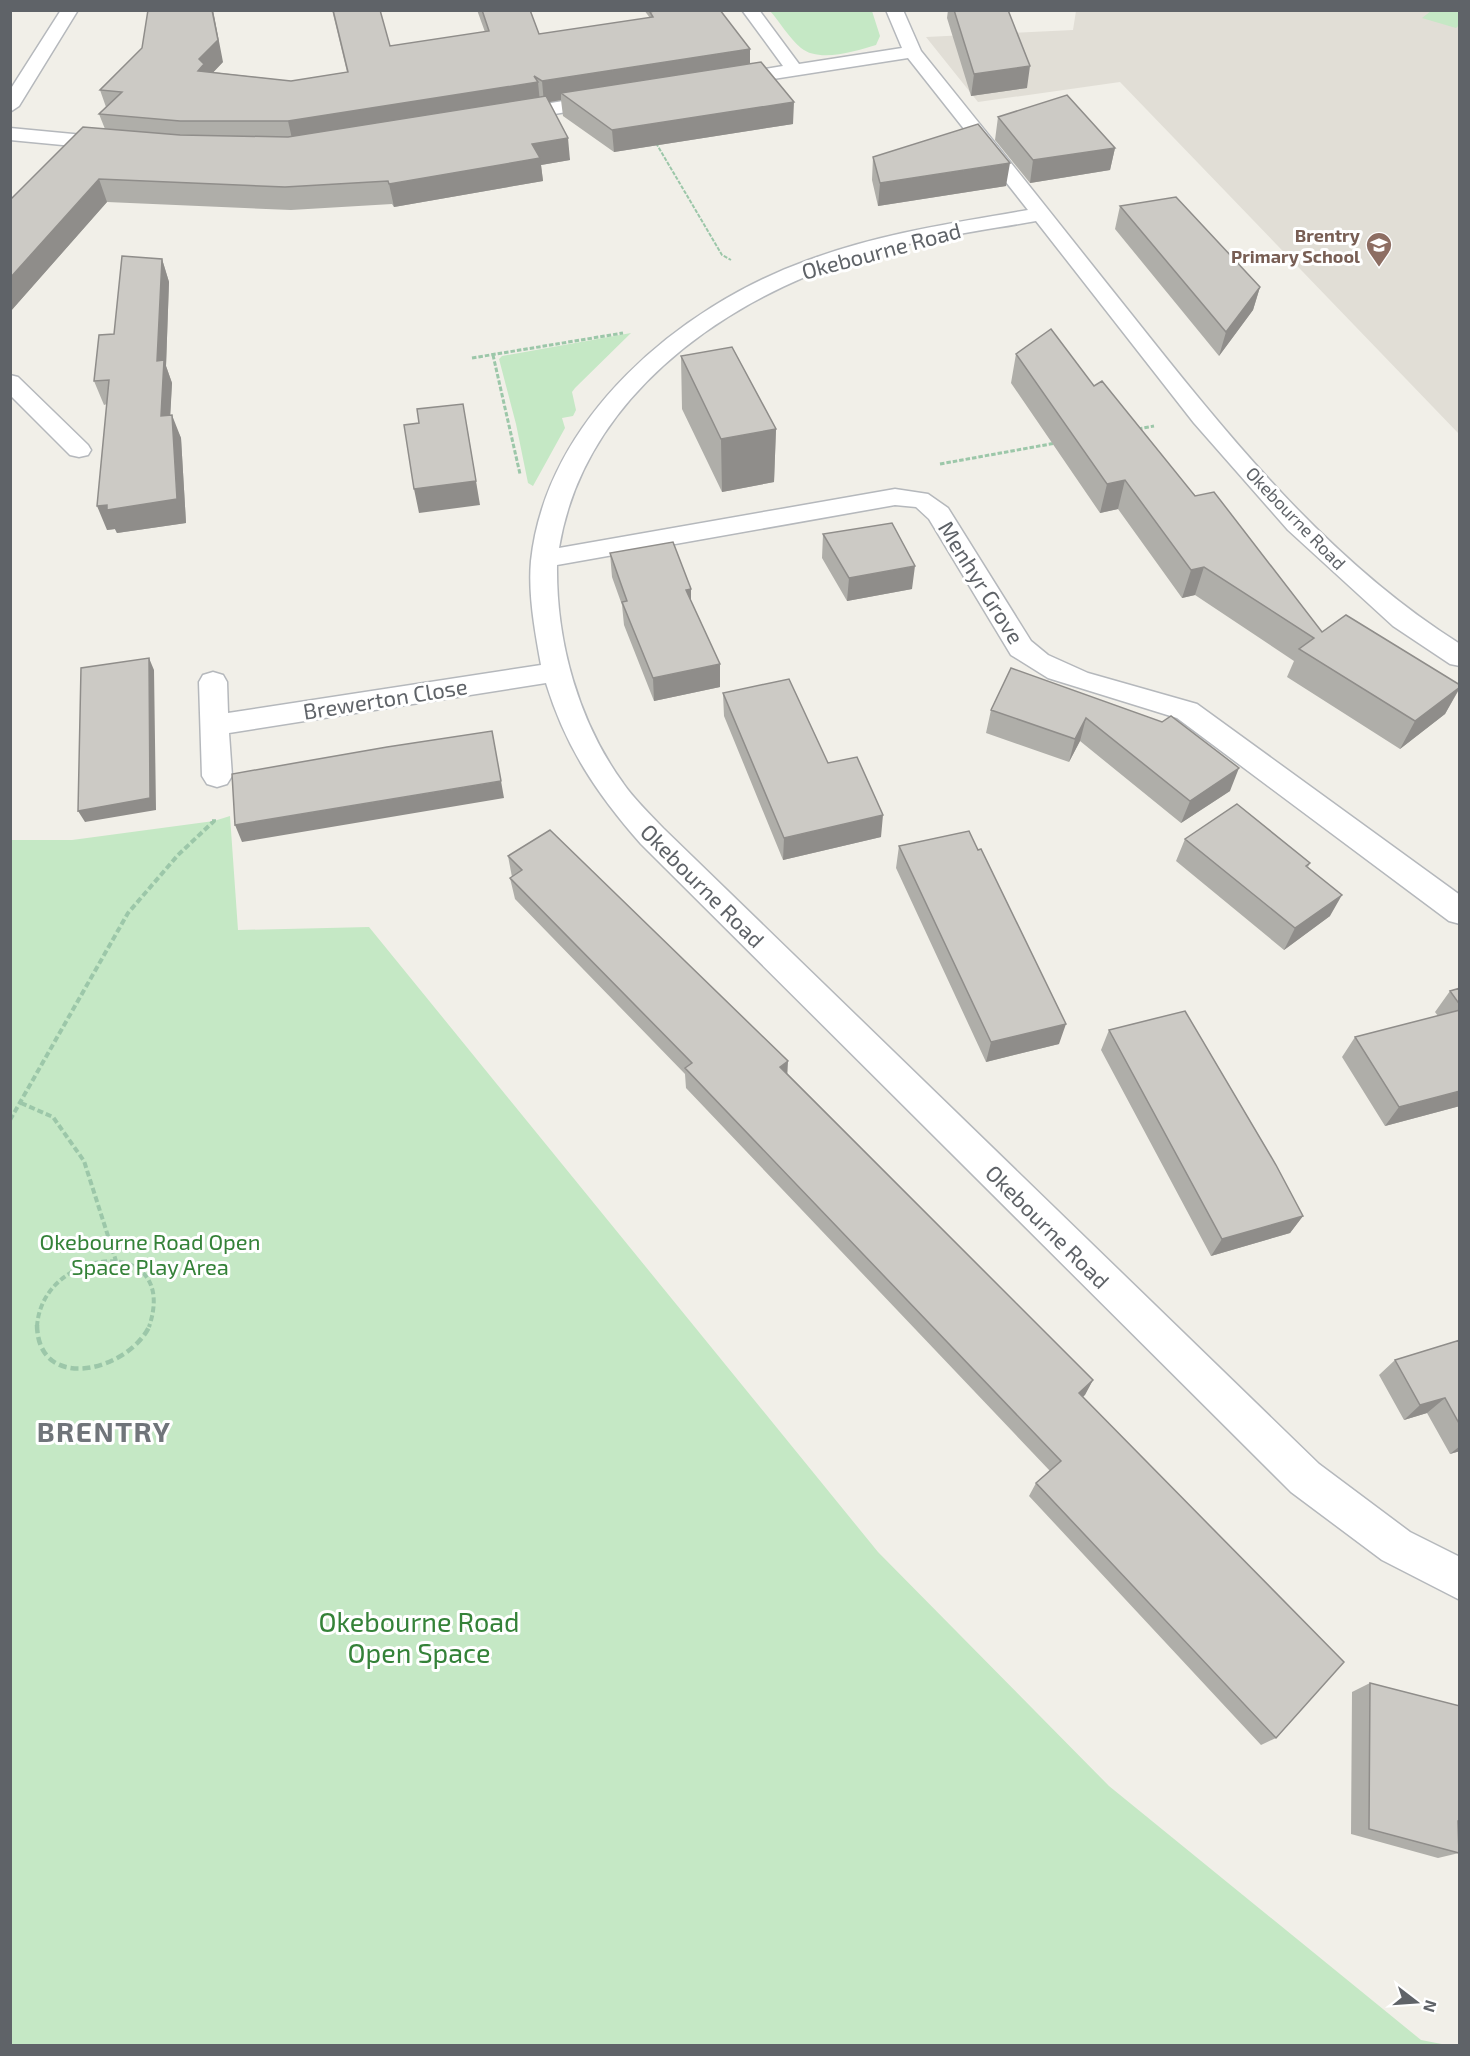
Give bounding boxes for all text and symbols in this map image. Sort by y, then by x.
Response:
street label: Okebourne Road [798,216,964,284]
place label: Brentry Primary School [1231,224,1361,267]
school or university icon: Brentry Primary School [1364,230,1394,268]
street label: Okebourne Road [1241,462,1351,574]
street label: Menhyr Grove [934,516,1030,648]
street label: Brewerton Close [301,672,469,724]
street label: Okebourne Road [636,818,770,952]
street label: Okebourne Road [981,1159,1115,1293]
park label: Okebourne Road Open Space Play Area [40,1228,260,1279]
district label: BRENTRY [37,1414,171,1448]
park label: Okebourne Road Open Space [318,1605,520,1669]
north arrow [1386,1972,1446,2032]
text: N [1420,1998,1442,2015]

